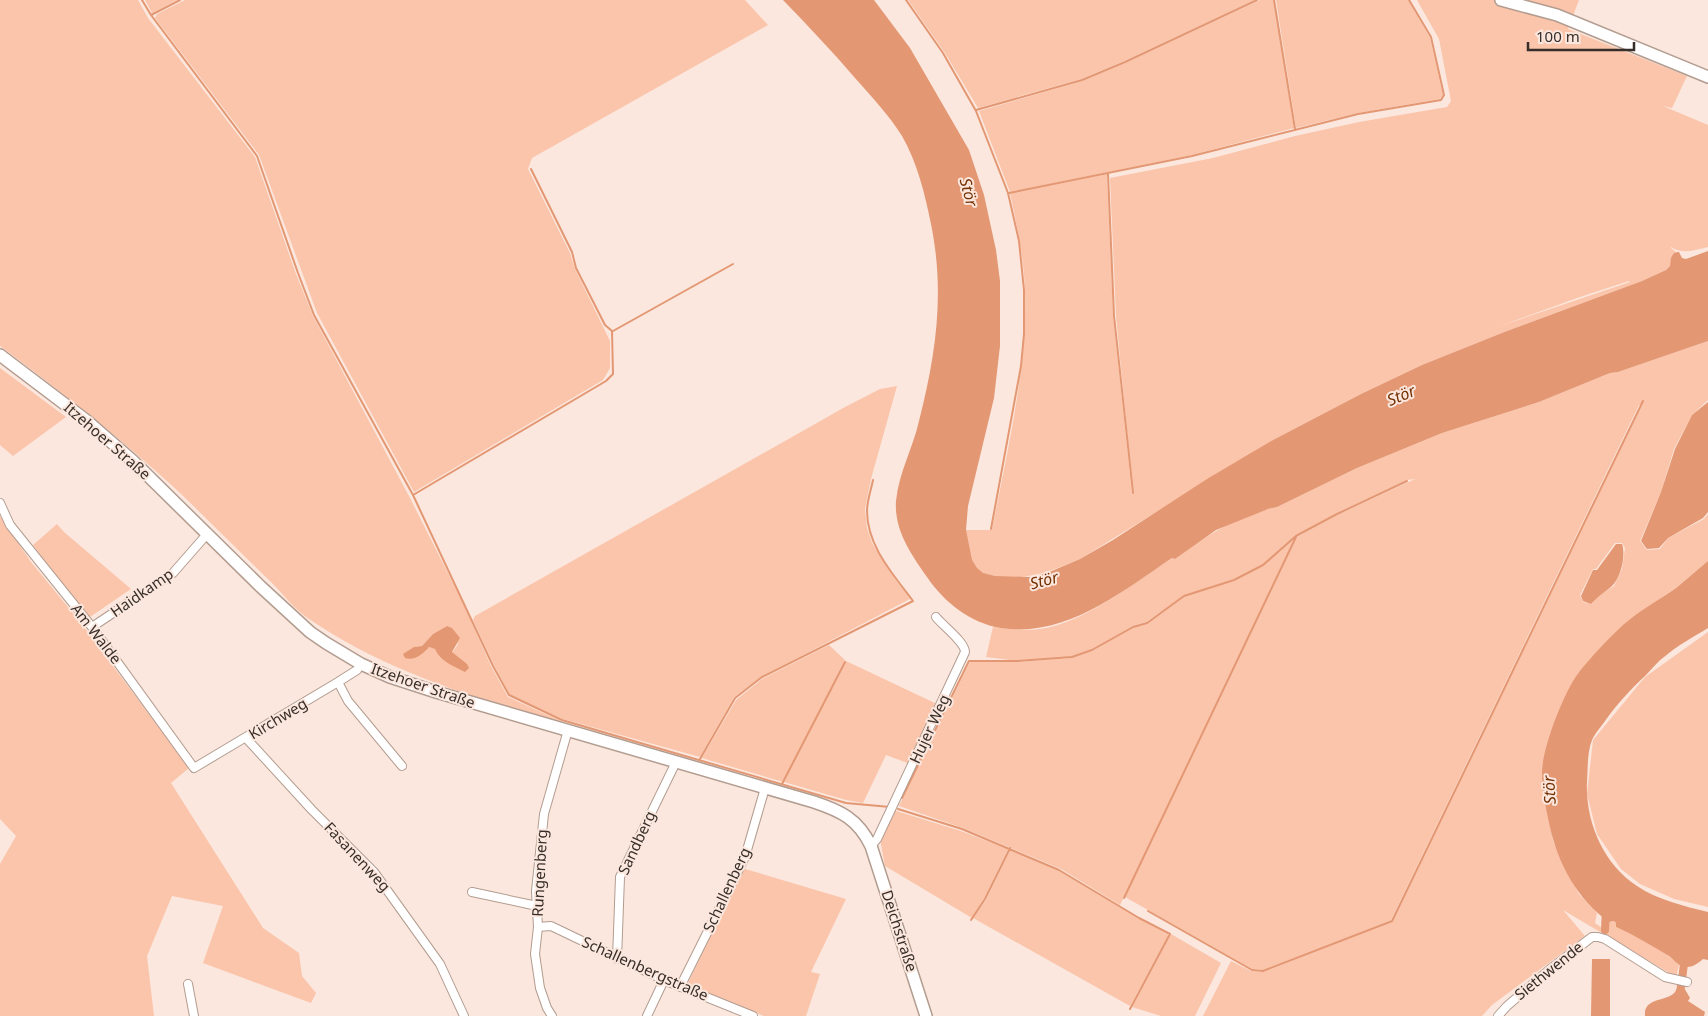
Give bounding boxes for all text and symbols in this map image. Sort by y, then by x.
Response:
scale bar [1528,20,1634,52]
text: 100 m [1536,26,1580,46]
water label: Stör [955,175,984,209]
water label: Stör [1383,379,1419,411]
street label: Itzehoer Straße [60,397,155,483]
street label: Haidkamp [106,563,177,621]
water label: Stör [1027,565,1061,594]
street label: Am Walde [67,599,127,668]
street label: Itzehoer Straße [369,658,478,712]
street label: Hujer Weg [904,691,954,766]
street label: Kirchweg [244,693,310,743]
water label: Stör [1537,774,1561,805]
street label: Sandberg [613,807,660,878]
street label: Fasanenweg [320,817,395,895]
street label: Rungenberg [527,829,551,917]
street label: Schallenberg [698,844,755,935]
street label: Deichstraße [877,887,923,974]
street label: Schallenbergstraße [579,931,712,1005]
street label: Siethwende [1510,937,1587,1004]

